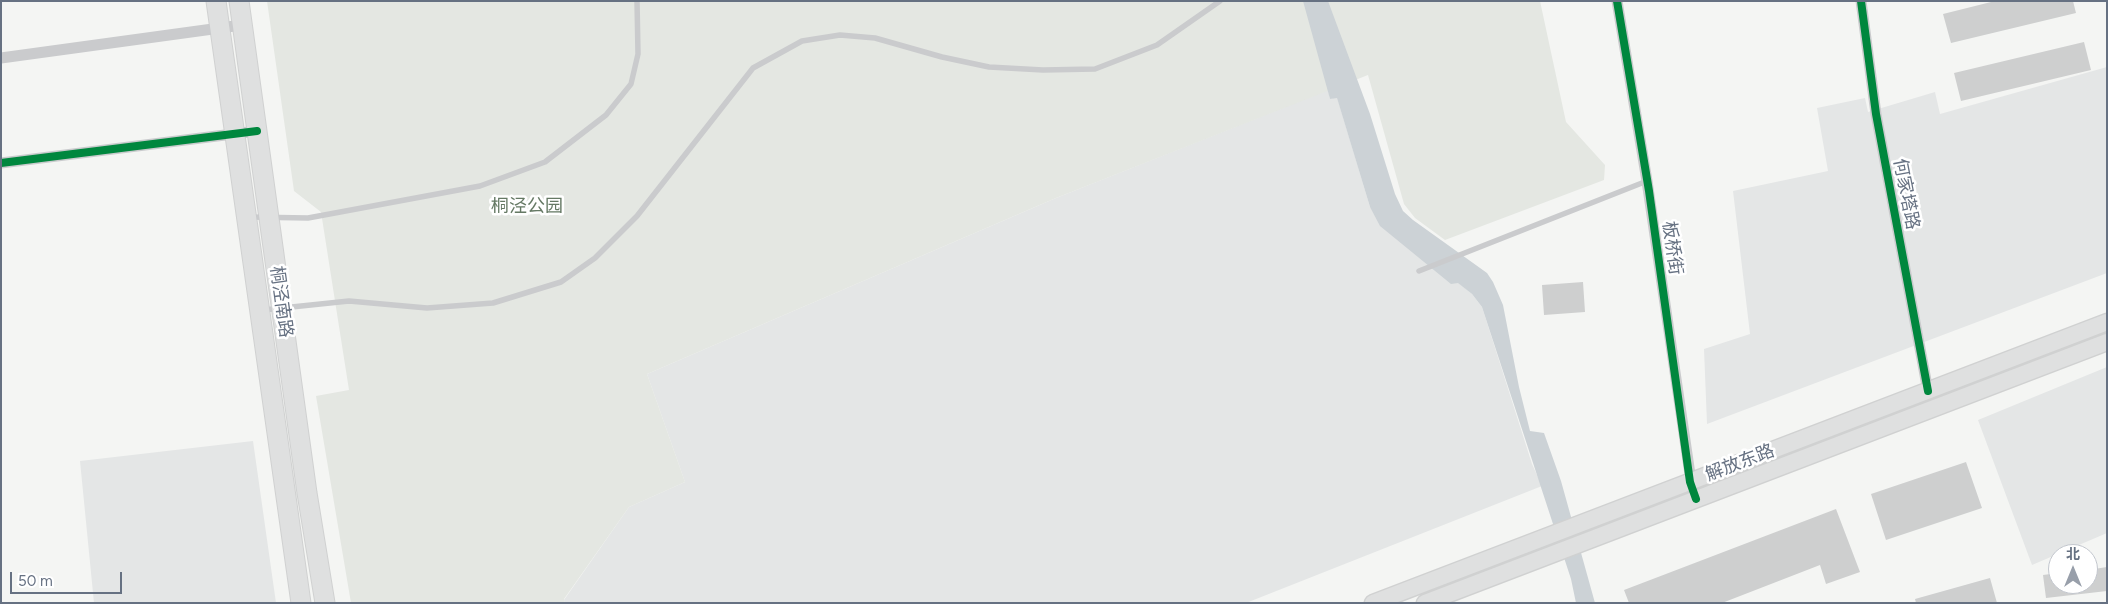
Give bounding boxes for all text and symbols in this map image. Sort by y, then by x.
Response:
street label: 何家塔路 [1889,157,1923,231]
park label: 桐泾公园 [491,196,563,218]
street label: 板桥街 [1658,220,1686,276]
street label: 桐泾南路 [265,265,297,339]
street label: 解放东路 [1703,440,1777,486]
north arrow [2048,544,2098,594]
text: 北 [2066,546,2080,563]
scale bar [12,562,125,594]
text: 50 m [18,572,53,590]

